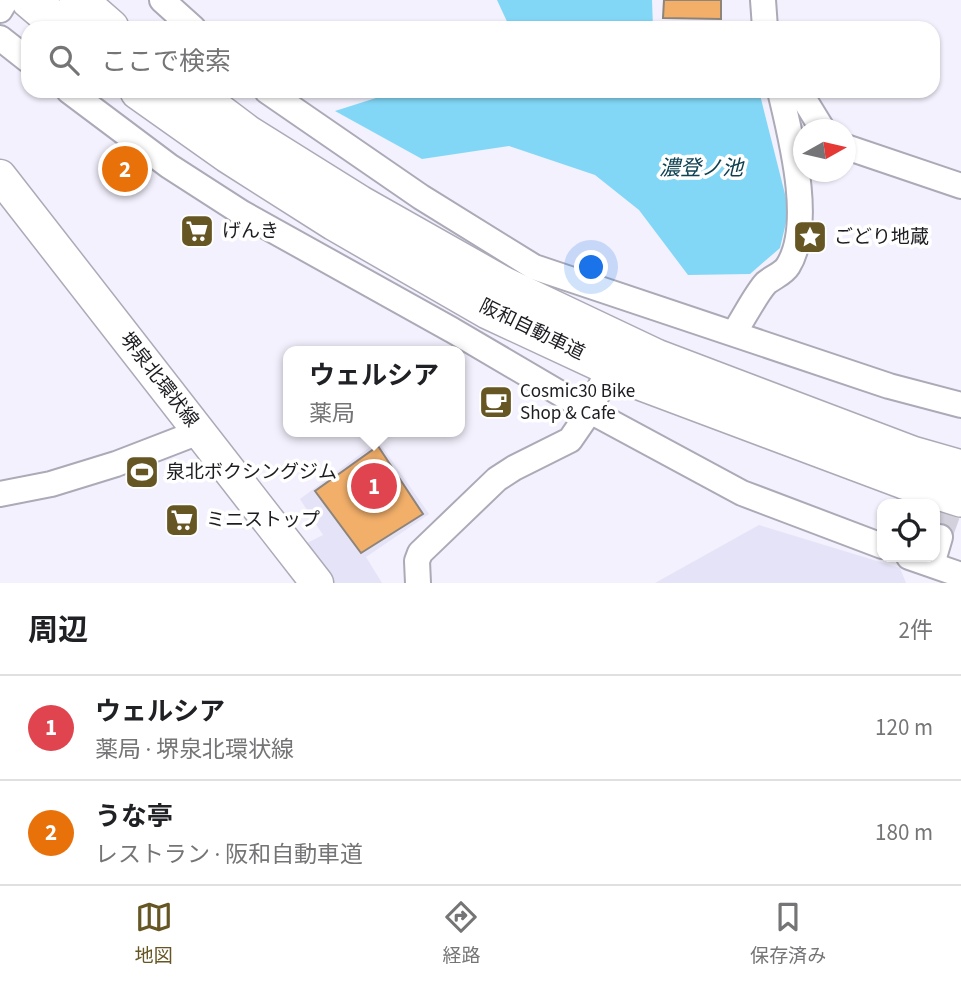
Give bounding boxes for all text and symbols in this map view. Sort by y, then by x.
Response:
search box [21,21,940,98]
icon: search [45,41,83,79]
text: ここで検索 [101,43,231,80]
north arrow [793,119,856,182]
pin: 2 [102,143,148,195]
water label: 濃登ノ池 [659,153,745,183]
supermarket icon: げんき [178,212,216,250]
place label: げんき [222,218,279,245]
place icon: ごどり地蔵 [791,218,829,256]
place label: ごどり地蔵 [834,224,929,251]
your location [574,250,608,284]
street label: 阪和自動車道 [475,293,589,367]
street label: 堺泉北環状線 [113,327,205,433]
popup [283,346,465,437]
text: ウェルシア [309,357,439,394]
place label: Cosmic30 Bike Shop & Cafe [520,378,635,427]
cafe icon: Cosmic30 Bike Shop & Cafe [477,383,515,421]
text: 薬局 [309,397,355,430]
sports icon: 泉北ボクシングジム [123,453,161,491]
place label: 泉北ボクシングジム [166,459,337,486]
pin: 1 [351,460,397,512]
map controls [877,499,940,562]
button: locate [877,499,940,562]
supermarket icon: ミニストップ [163,501,201,539]
place label: ミニストップ [206,507,320,534]
text: 周辺 [28,609,88,652]
text: 2件 [899,614,933,647]
text: ウェルシア [95,693,225,730]
text: 1 [45,711,57,744]
text: 120 m [875,711,933,744]
text: 薬局 · 堺泉北環状線 [95,733,294,766]
text: うな亭 [95,798,173,835]
text: 2 [45,816,57,849]
text: 180 m [875,816,933,849]
text: レストラン · 阪和自動車道 [95,838,363,871]
tab: 地図 [135,898,173,970]
tab: 経路 [442,898,480,970]
tab: 保存済み [750,898,826,970]

